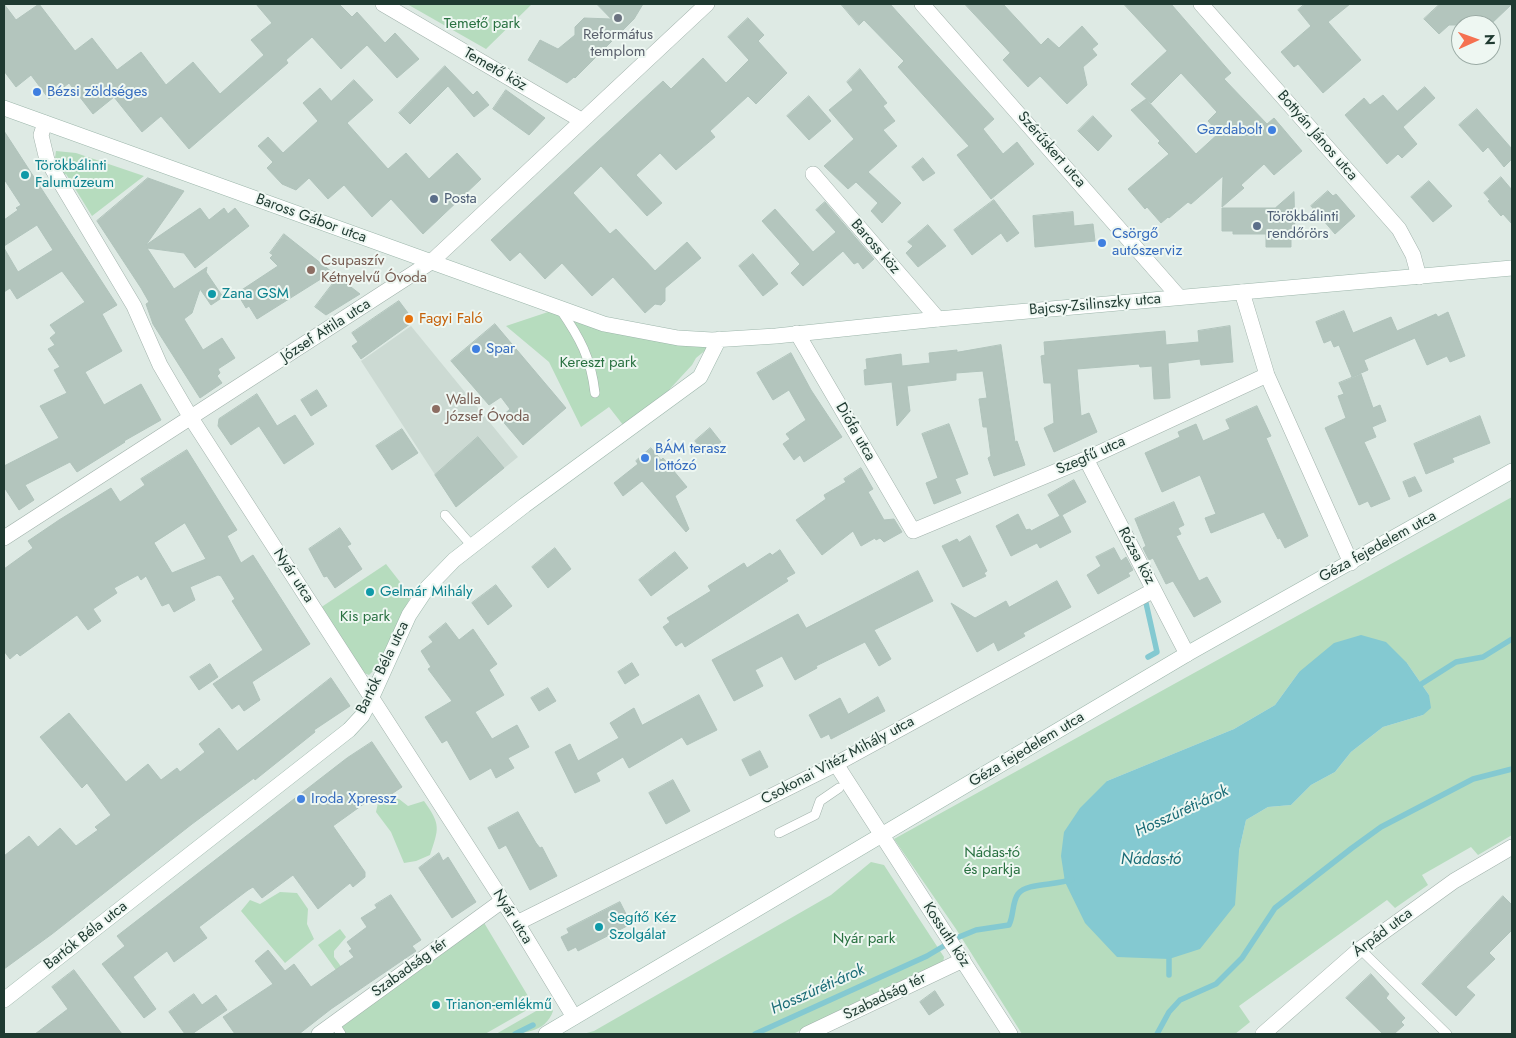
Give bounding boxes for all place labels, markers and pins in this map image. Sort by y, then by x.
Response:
marker: Református templom [612,12,624,24]
place label: Református templom [583,26,653,61]
place label: Bézsi zöldséges [47,83,147,101]
marker: Bézsi zöldséges [31,86,43,98]
place label: Gazdabolt [1197,121,1262,139]
marker: Gazdabolt [1266,124,1278,136]
place label: Törökbálinti Falumúzeum [35,157,114,192]
marker: Törökbálinti Falumúzeum [19,169,31,181]
place label: Posta [444,190,477,208]
marker: Posta [428,193,440,205]
place label: Törökbálinti rendőrörs [1267,208,1339,243]
marker: Törökbálinti rendőrörs [1251,220,1263,232]
place label: Csörgő autószerviz [1112,225,1182,260]
marker: Csörgő autószerviz [1096,237,1108,249]
place label: Csupaszív Kétnyelvű Óvoda [321,252,427,287]
marker: Csupaszív Kétnyelvű Óvoda [305,264,317,276]
place label: Zana GSM [222,285,289,303]
marker: Zana GSM [206,288,218,300]
place label: Fagyi Faló [419,310,483,328]
marker: Fagyi Faló [403,313,415,325]
place label: Spar [486,340,515,358]
marker: Spar [470,343,482,355]
place label: Walla József Óvoda [446,391,529,426]
marker: Walla József Óvoda [430,403,442,415]
place label: BÁM terasz lottózó [655,440,726,475]
marker: BÁM terasz lottózó [639,452,651,464]
place label: Gelmár Mihály [380,583,473,601]
marker: Gelmár Mihály [364,586,376,598]
place label: Iroda Xpressz [311,790,397,808]
marker: Iroda Xpressz [295,793,307,805]
place label: Segítő Kéz Szolgálat [609,909,676,944]
marker: Segítő Kéz Szolgálat [593,921,605,933]
place label: Trianon-emlékmű [446,996,552,1014]
marker: Trianon-emlékmű [430,999,442,1011]

